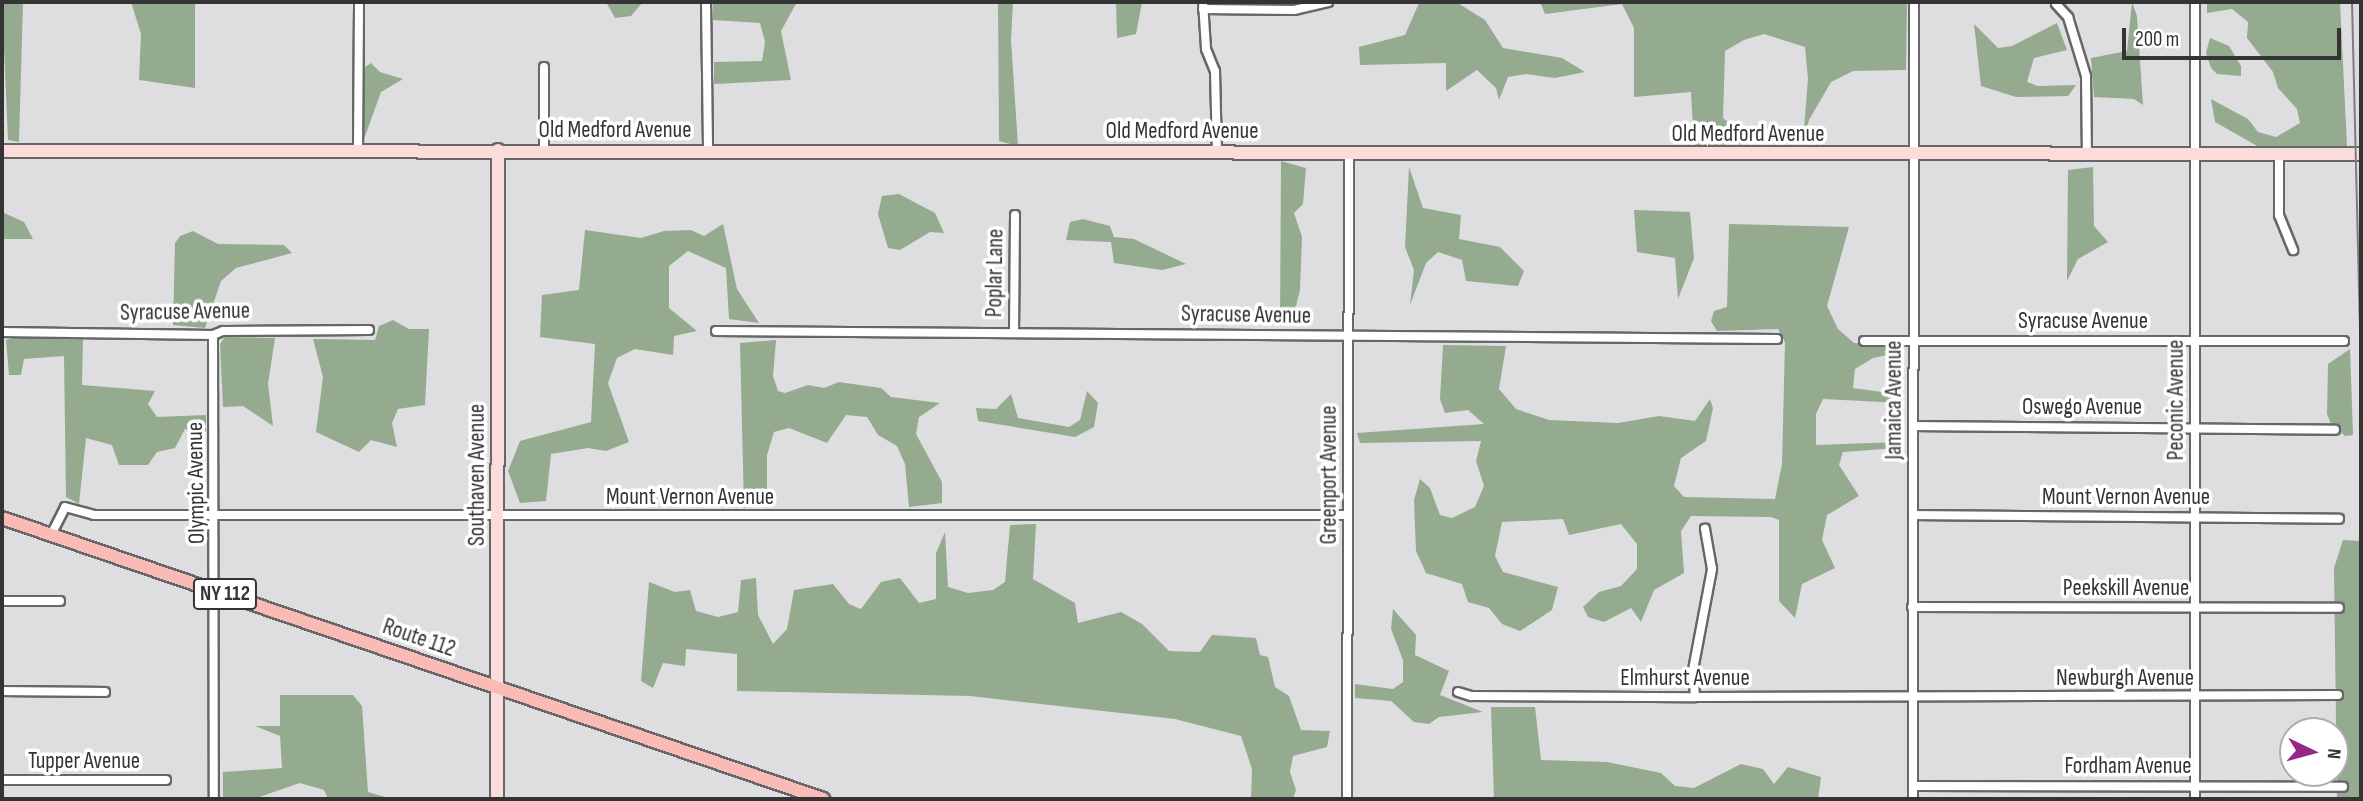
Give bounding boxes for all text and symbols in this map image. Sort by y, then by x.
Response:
scale bar [2125,14,2344,58]
text: 200 m [2135,27,2179,52]
street label: Old Medford Avenue [539,116,691,144]
street label: Old Medford Avenue [1106,117,1258,145]
street label: Old Medford Avenue [1672,120,1824,148]
street label: Poplar Lane [980,228,1010,318]
street label: Syracuse Avenue [120,297,250,327]
street label: Syracuse Avenue [1181,300,1311,330]
street label: Syracuse Avenue [2018,307,2148,335]
street label: Jamaica Avenue [1880,340,1908,460]
street label: Peconic Avenue [2162,340,2190,460]
street label: Oswego Avenue [2022,393,2142,421]
street label: Southaven Avenue [463,404,491,546]
street label: Greenport Avenue [1315,406,1343,544]
street label: Olympic Avenue [181,422,211,544]
street label: Mount Vernon Avenue [606,483,774,511]
street label: Mount Vernon Avenue [2042,483,2210,511]
street label: Peekskill Avenue [2063,574,2189,602]
road number: NY 112 [192,576,258,612]
street label: Route 112 [379,613,459,663]
street label: Elmhurst Avenue [1620,664,1750,692]
street label: Newburgh Avenue [2056,664,2194,692]
north arrow [2279,717,2349,787]
street label: Tupper Avenue [28,747,140,775]
text: N [2322,748,2345,760]
street label: Fordham Avenue [2064,752,2192,780]

